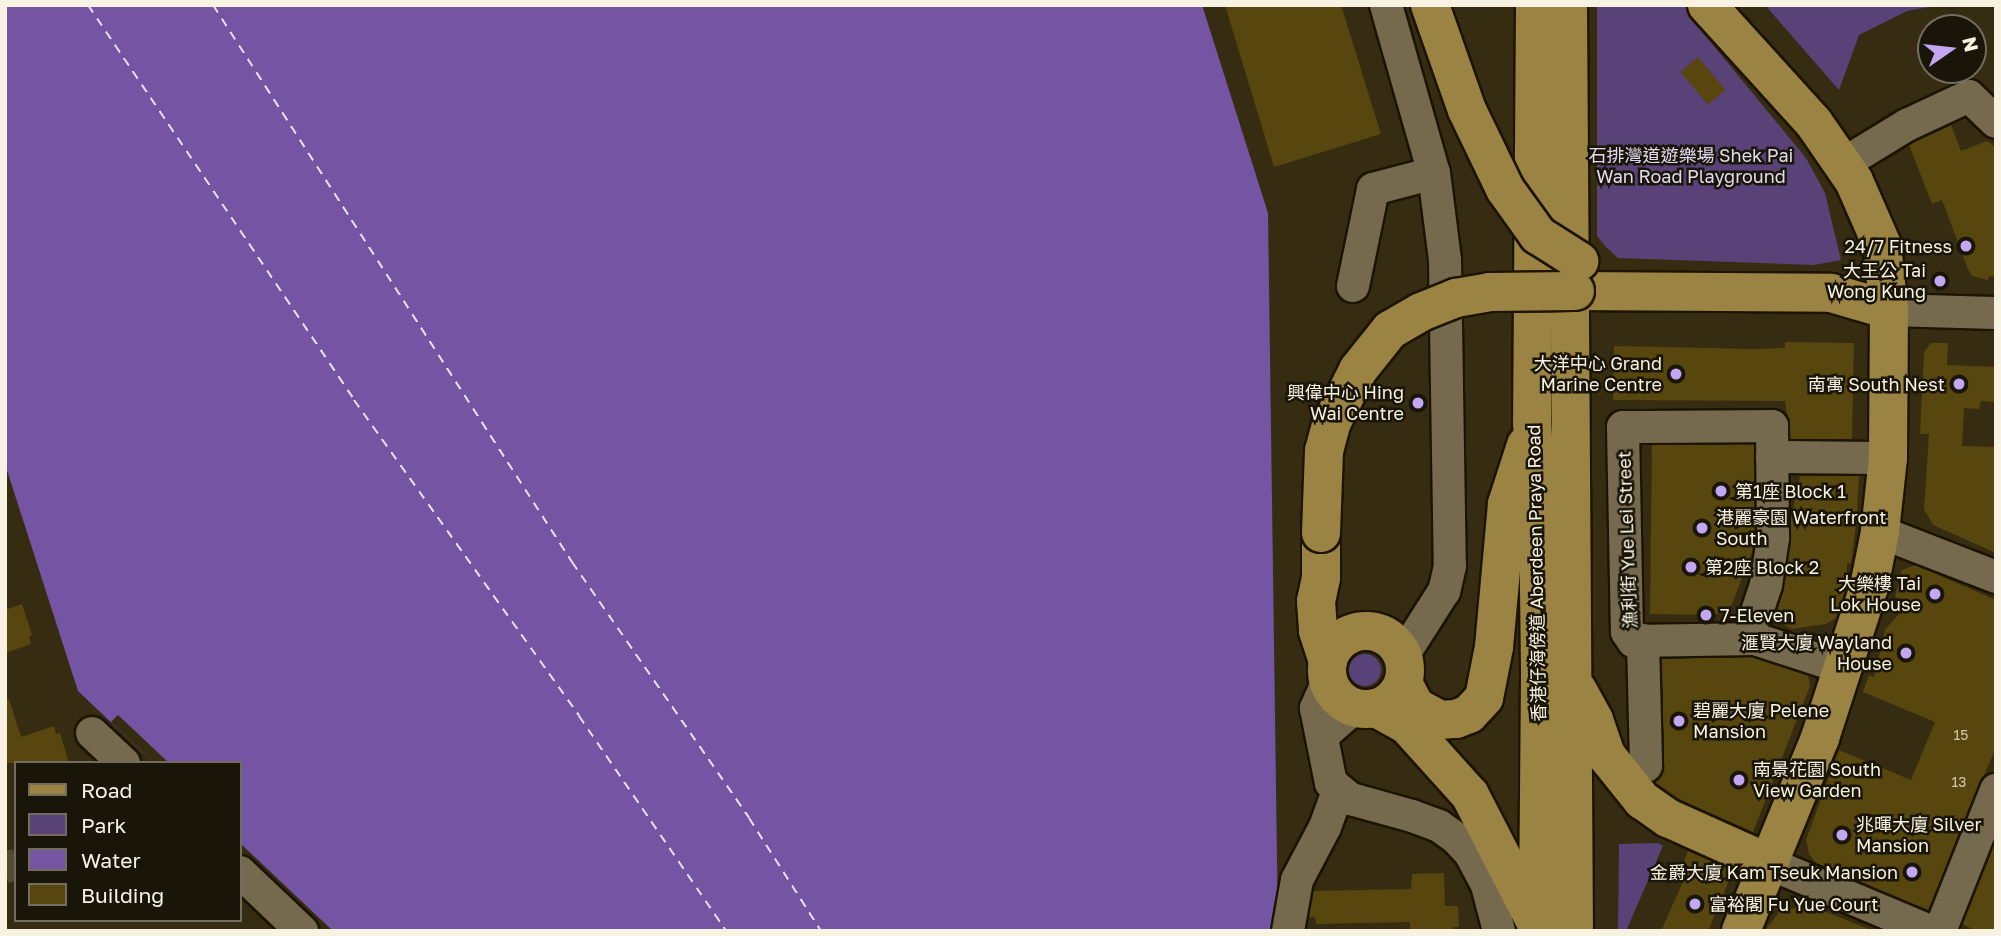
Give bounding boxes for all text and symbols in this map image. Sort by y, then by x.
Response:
north arrow [1917,14,1987,84]
text: N [1958,34,1984,54]
park label: 石排灣道遊樂場 Shek Pai Wan Road Playground [1589,145,1793,188]
place label: 24/7 Fitness [1845,235,1952,257]
marker: 24/7 Fitness [1958,238,1974,254]
place label: 大王公 Tai Wong Kung [1827,260,1926,302]
marker: 大王公 Tai Wong Kung [1932,273,1948,289]
place label: 大洋中心 Grand Marine Centre [1534,353,1662,396]
marker: 大洋中心 Grand Marine Centre [1668,366,1684,382]
place label: 南寓 South Nest [1808,373,1945,395]
marker: 南寓 South Nest [1951,376,1967,392]
place label: 興偉中心 Hing Wai Centre [1287,382,1404,424]
marker: 興偉中心 Hing Wai Centre [1410,395,1426,411]
street label: 香港仔海傍道 Aberdeen Praya Road [1523,424,1549,722]
street label: 漁利街 Yue Lei Street [1613,451,1641,629]
place label: 第1座 Block 1 [1735,480,1846,502]
marker: 第1座 Block 1 [1713,483,1729,499]
place label: 港麗豪園 Waterfront South [1716,507,1886,550]
marker: 港麗豪園 Waterfront South [1694,520,1710,536]
place label: 第2座 Block 2 [1705,556,1819,578]
marker: 第2座 Block 2 [1683,559,1699,575]
place label: 大樂樓 Tai Lok House [1830,573,1921,616]
marker: 大樂樓 Tai Lok House [1927,586,1943,602]
place label: 7-Eleven [1720,604,1794,626]
marker: 7-Eleven [1698,607,1714,623]
place label: 滙賢大廈 Wayland House [1741,632,1892,674]
marker: 滙賢大廈 Wayland House [1898,645,1914,661]
place label: 碧麗大廈 Pelene Mansion [1693,700,1829,742]
marker: 碧麗大廈 Pelene Mansion [1671,713,1687,729]
house number: 15 [1954,727,1968,743]
place label: 南景花園 South View Garden [1753,759,1881,802]
legend [14,761,242,922]
marker: 南景花園 South View Garden [1731,772,1747,788]
house number: 13 [1952,774,1966,790]
text: Road [81,777,132,803]
text: Park [81,812,126,838]
place label: 兆暉大廈 Silver Mansion [1856,814,1981,856]
marker: 兆暉大廈 Silver Mansion [1834,827,1850,843]
text: Water [81,847,141,873]
place label: 金爵大廈 Kam Tseuk Mansion [1650,861,1898,883]
marker: 金爵大廈 Kam Tseuk Mansion [1904,864,1920,880]
text: Building [81,882,164,908]
place label: 富裕閣 Fu Yue Court [1709,893,1878,915]
marker: 富裕閣 Fu Yue Court [1687,896,1703,912]

